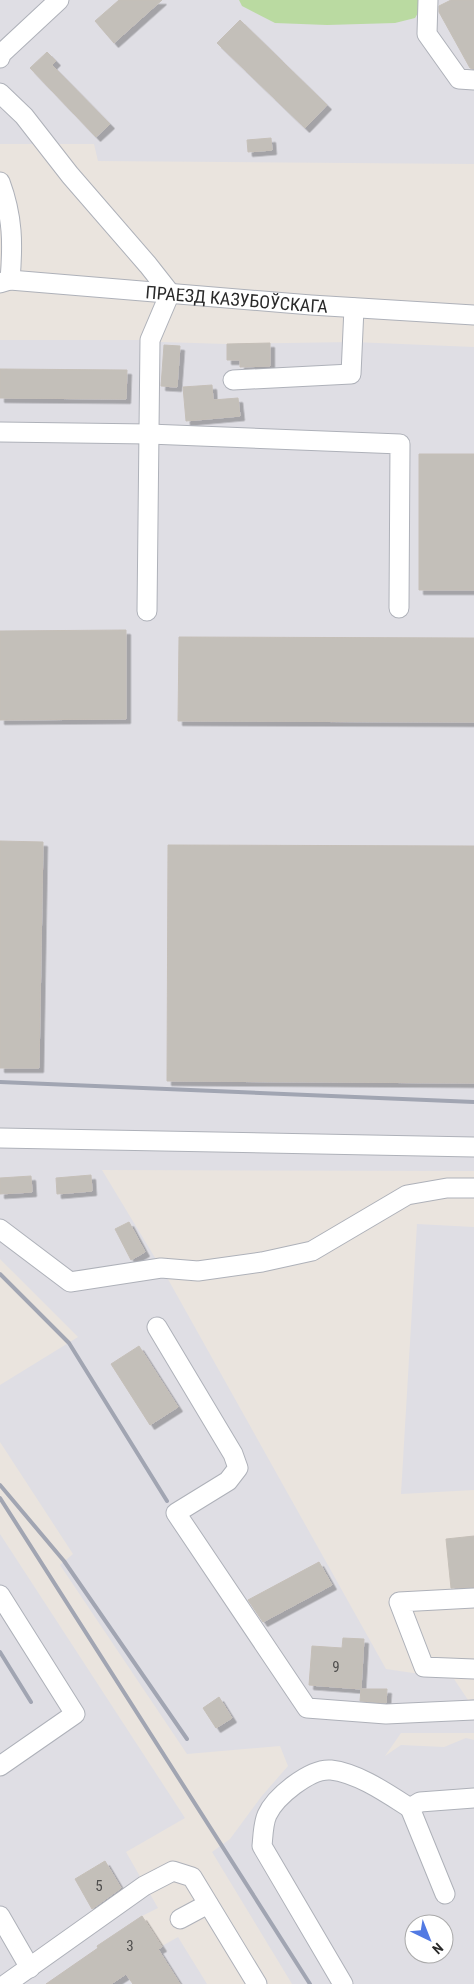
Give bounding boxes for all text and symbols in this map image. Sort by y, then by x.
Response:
street label: ПРАЕЗД КАЗУБОЎСКАГА [145,281,329,317]
house number: 9 [332,1658,340,1676]
house number: 5 [95,1877,103,1895]
north arrow [404,1914,454,1964]
house number: 3 [126,1937,134,1955]
text: N [429,1940,446,1957]

